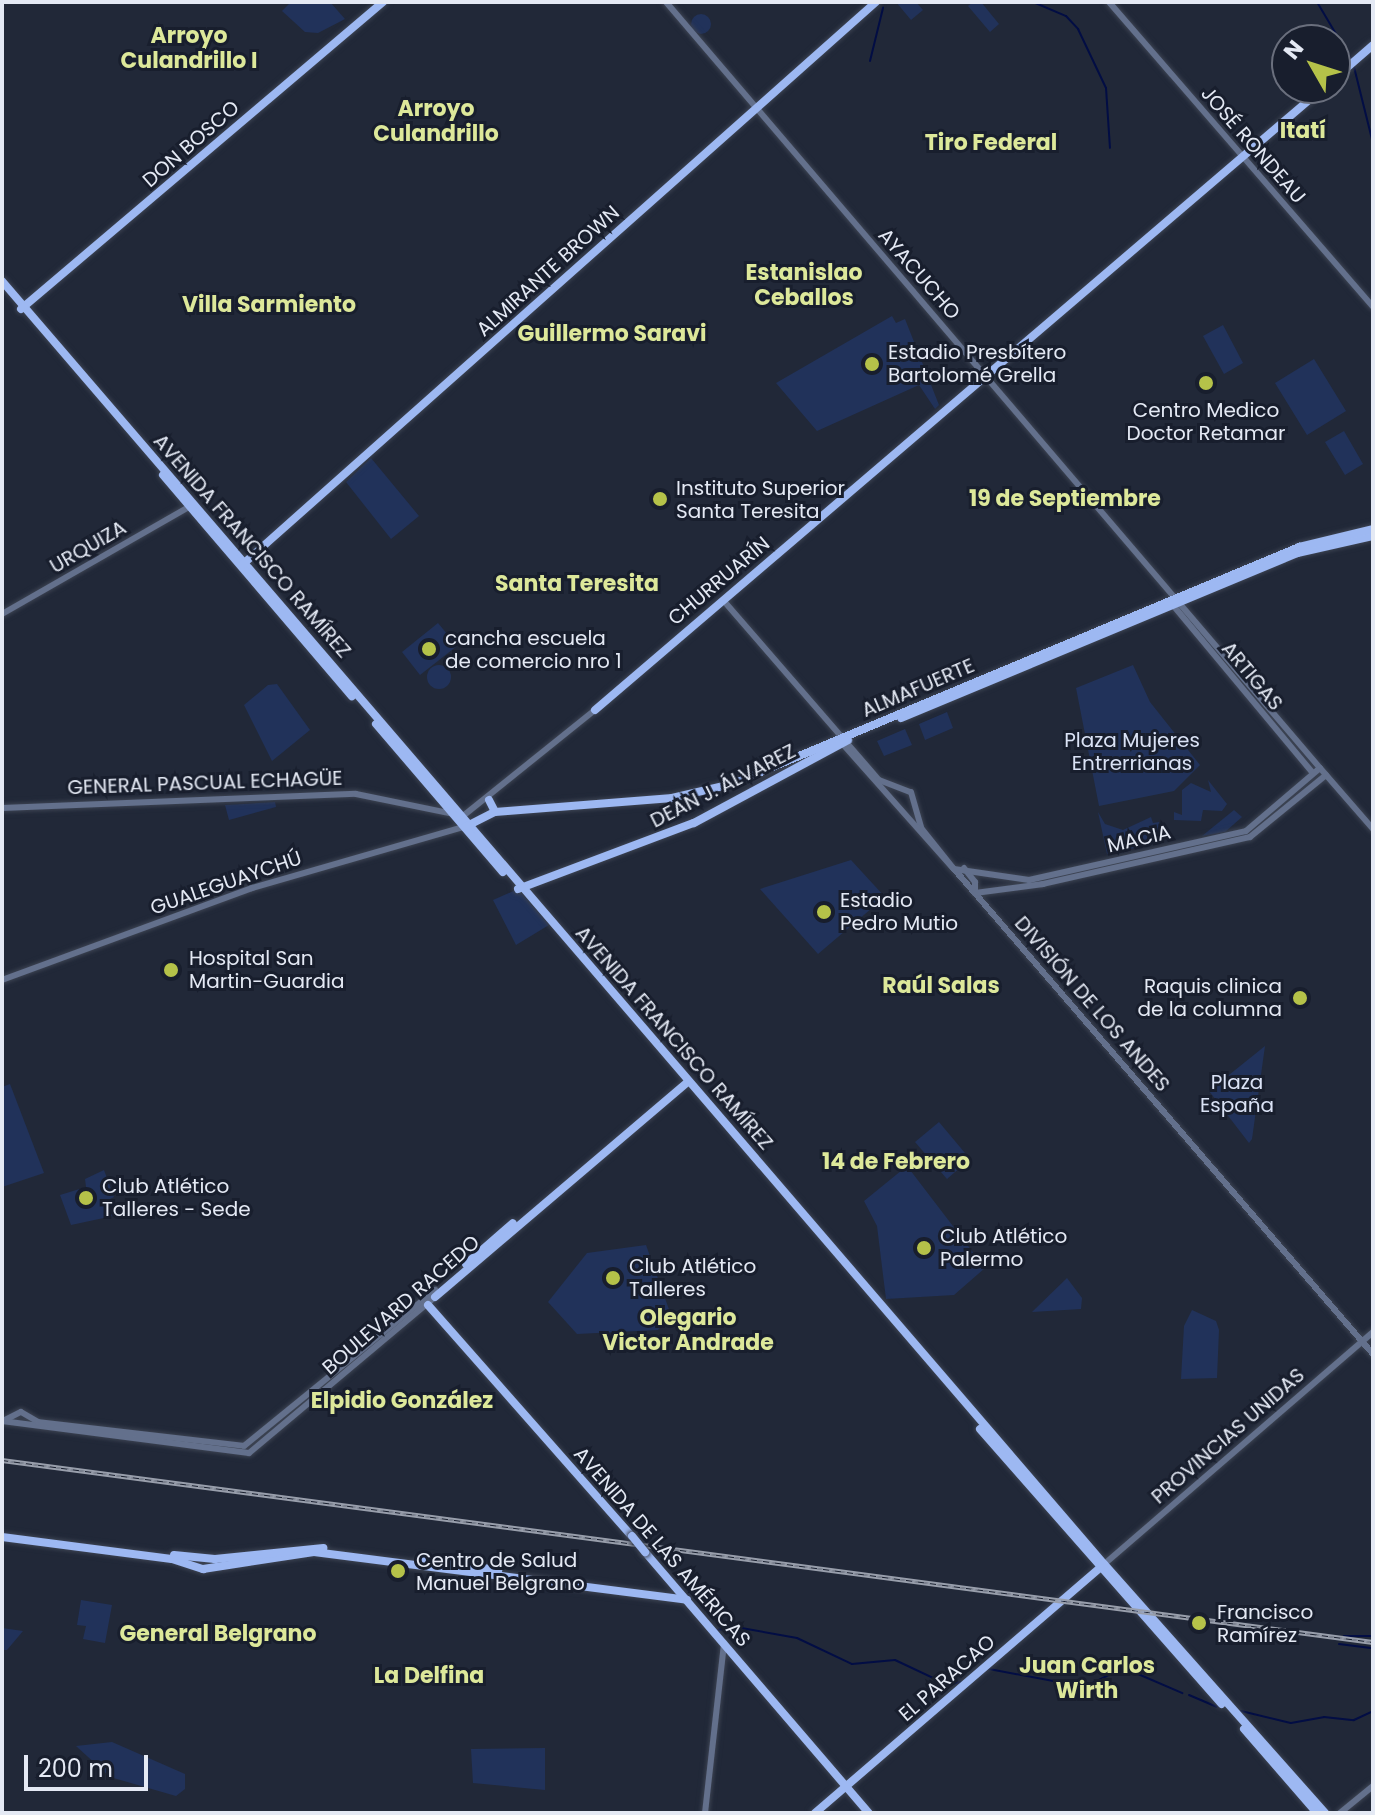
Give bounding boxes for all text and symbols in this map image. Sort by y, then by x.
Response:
district label: Arroyo Culandrillo I [121,22,257,74]
north arrow [1271,24,1351,104]
text: N [1276,34,1311,66]
street label: JOSÉ RONDEAU [1196,82,1310,208]
district label: Arroyo Culandrillo [373,95,499,146]
street label: DON BOSCO [138,96,244,192]
district label: Itatí [1280,118,1326,144]
district label: Tiro Federal [925,130,1057,156]
street label: ALMIRANTE BROWN [472,200,624,342]
street label: AYACUCHO [873,224,965,324]
district label: Estanislao Ceballos [745,259,863,310]
district label: Villa Sarmiento [182,292,356,318]
district label: Guillermo Saravi [517,321,707,347]
place label: Estadio Presbítero Bartolomé Grella [888,340,1066,387]
marker: Estadio Presbítero Bartolomé Grella [863,355,881,373]
marker: Centro Medico Doctor Retamar [1195,372,1217,394]
place label: Centro Medico Doctor Retamar [1127,398,1285,445]
street label: AVENIDA FRANCISCO RAMÍREZ [148,429,356,663]
place label: Instituto Superior Santa Teresita [676,476,845,523]
district label: 19 de Septiembre [969,486,1161,512]
marker: Instituto Superior Santa Teresita [651,490,669,508]
street label: URQUIZA [46,516,130,578]
street label: CHURRUARÍN [663,532,775,630]
district label: Santa Teresita [495,571,659,597]
place label: cancha escuela de comercio nro 1 [445,626,622,673]
street label: ARTIGAS [1216,637,1288,715]
marker: cancha escuela de comercio nro 1 [420,640,438,658]
street label: ALMAFUERTE [858,654,978,722]
park label: Plaza Mujeres Entrerrianas [1064,729,1200,776]
street label: DEAN J. ÁLVAREZ [646,739,800,833]
street label: GENERAL PASCUAL ECHAGÜE [67,766,343,800]
street label: MACIA [1105,820,1173,858]
street label: GUALEGUAYCHÚ [147,846,305,920]
place label: Estadio Pedro Mutio [840,888,958,935]
marker: Estadio Pedro Mutio [815,903,833,921]
street label: DIVISIÓN DE LOS ANDES [1009,912,1175,1096]
street label: AVENIDA FRANCISCO RAMÍREZ [570,921,778,1155]
place label: Hospital San Martin-Guardia [189,946,345,993]
marker: Hospital San Martin-Guardia [160,959,182,981]
district label: Raúl Salas [882,973,1000,999]
place label: Raquis clinica de la columna [1137,974,1282,1021]
marker: Raquis clinica de la columna [1289,987,1311,1009]
park label: Plaza España [1200,1070,1274,1117]
district label: 14 de Febrero [822,1149,970,1175]
place label: Club Atlético Talleres - Sede [102,1174,251,1221]
marker: Club Atlético Talleres - Sede [77,1189,95,1207]
place label: Club Atlético Palermo [940,1224,1067,1271]
street label: BOULEVARD RACEDO [318,1230,484,1380]
marker: Club Atlético Palermo [915,1239,933,1257]
place label: Club Atlético Talleres [629,1254,756,1301]
marker: Club Atlético Talleres [604,1269,622,1287]
district label: Olegario Victor Andrade [602,1304,774,1356]
street label: PROVINCIAS UNIDAS [1147,1363,1309,1509]
district label: Elpidio González [311,1388,493,1414]
street label: AVENIDA DE LAS AMÉRICAS [569,1442,755,1652]
place label: Centro de Salud Manuel Belgrano [416,1548,585,1595]
marker: Centro de Salud Manuel Belgrano [387,1560,409,1582]
place label: Francisco Ramírez [1217,1600,1313,1647]
marker: Francisco Ramírez [1188,1612,1210,1634]
district label: General Belgrano [120,1621,316,1647]
street label: EL PARACAO [894,1630,1000,1726]
district label: Juan Carlos Wirth [1019,1652,1155,1704]
district label: La Delfina [374,1663,484,1689]
scale bar [28,1739,152,1789]
text: 200 m [38,1752,113,1785]

